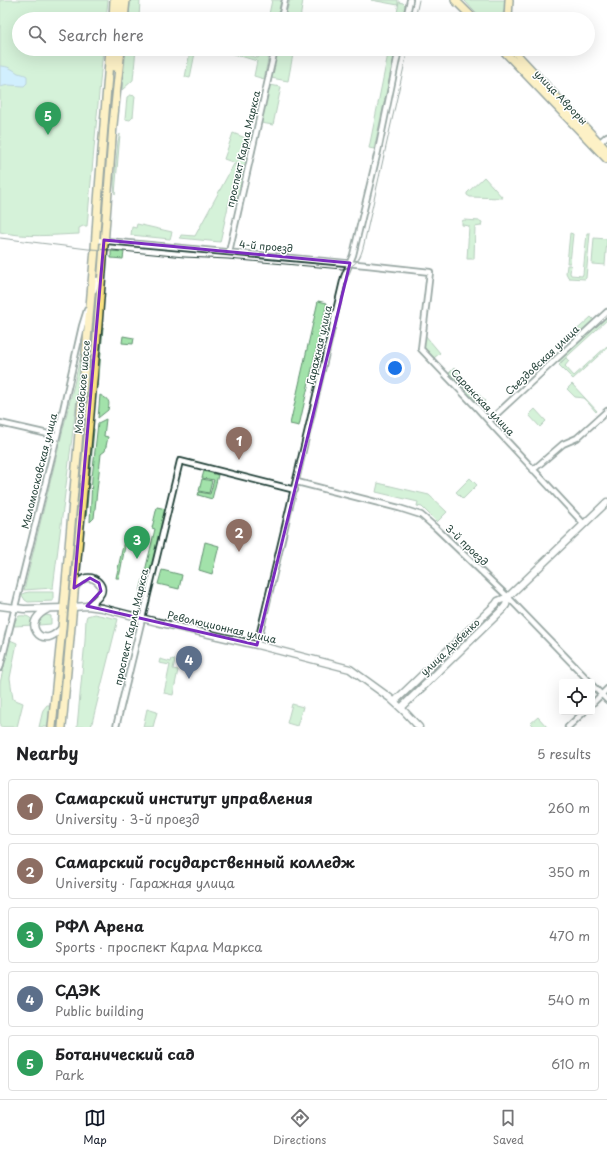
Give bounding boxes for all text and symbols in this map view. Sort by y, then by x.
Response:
search box [12,12,595,56]
icon: search [26,23,48,45]
text: Search here [58,23,144,46]
street label: улица Авроры [531,66,591,127]
street label: проспект Карла Маркса [222,88,263,209]
pin: 5 [35,102,61,135]
street label: 4-й проезд [239,236,294,255]
street label: Гаражная улица [302,303,335,386]
street label: Съездовская улица [501,321,583,398]
street label: Московское шоссе [70,340,93,434]
your location [385,358,405,378]
street label: Саранская улица [448,365,519,439]
street label: Маломосковская улица [17,411,60,530]
pin: 1 [226,427,252,460]
pin: 2 [226,519,252,552]
street label: 3-й проезд [443,521,492,569]
pin: 3 [124,526,150,559]
street label: проспект Карла Маркса [110,566,151,687]
street label: Революционная улица [166,607,279,647]
street label: улица Дыбенко [417,614,483,679]
pin: 4 [176,646,202,679]
map controls [559,679,595,715]
button: locate [559,679,595,715]
text: Nearby [16,740,78,766]
text: 5 results [537,744,591,763]
text: Самарский институт управления [55,786,313,809]
text: 1 [27,798,33,817]
text: 260 m [548,798,590,817]
text: University · 3-й проезд [55,809,200,828]
text: Самарский государственный колледж [55,850,355,873]
text: 2 [25,862,35,881]
text: 350 m [548,862,590,881]
text: University · Гаражная улица [55,873,235,892]
text: РФЛ Арена [55,914,144,937]
text: 3 [26,926,34,945]
text: 470 m [549,926,590,945]
text: Sports · проспект Карла Маркса [55,937,262,956]
text: СДЭК [55,978,100,1001]
text: 4 [26,990,34,1009]
text: 540 m [547,990,590,1009]
text: Public building [55,1001,144,1020]
text: Ботанический сад [55,1042,195,1065]
text: 5 [26,1054,34,1073]
text: 610 m [551,1054,590,1073]
text: Park [55,1065,84,1084]
tab: Map [83,1107,107,1148]
tab: Directions [273,1107,326,1148]
tab: Saved [493,1107,524,1148]

